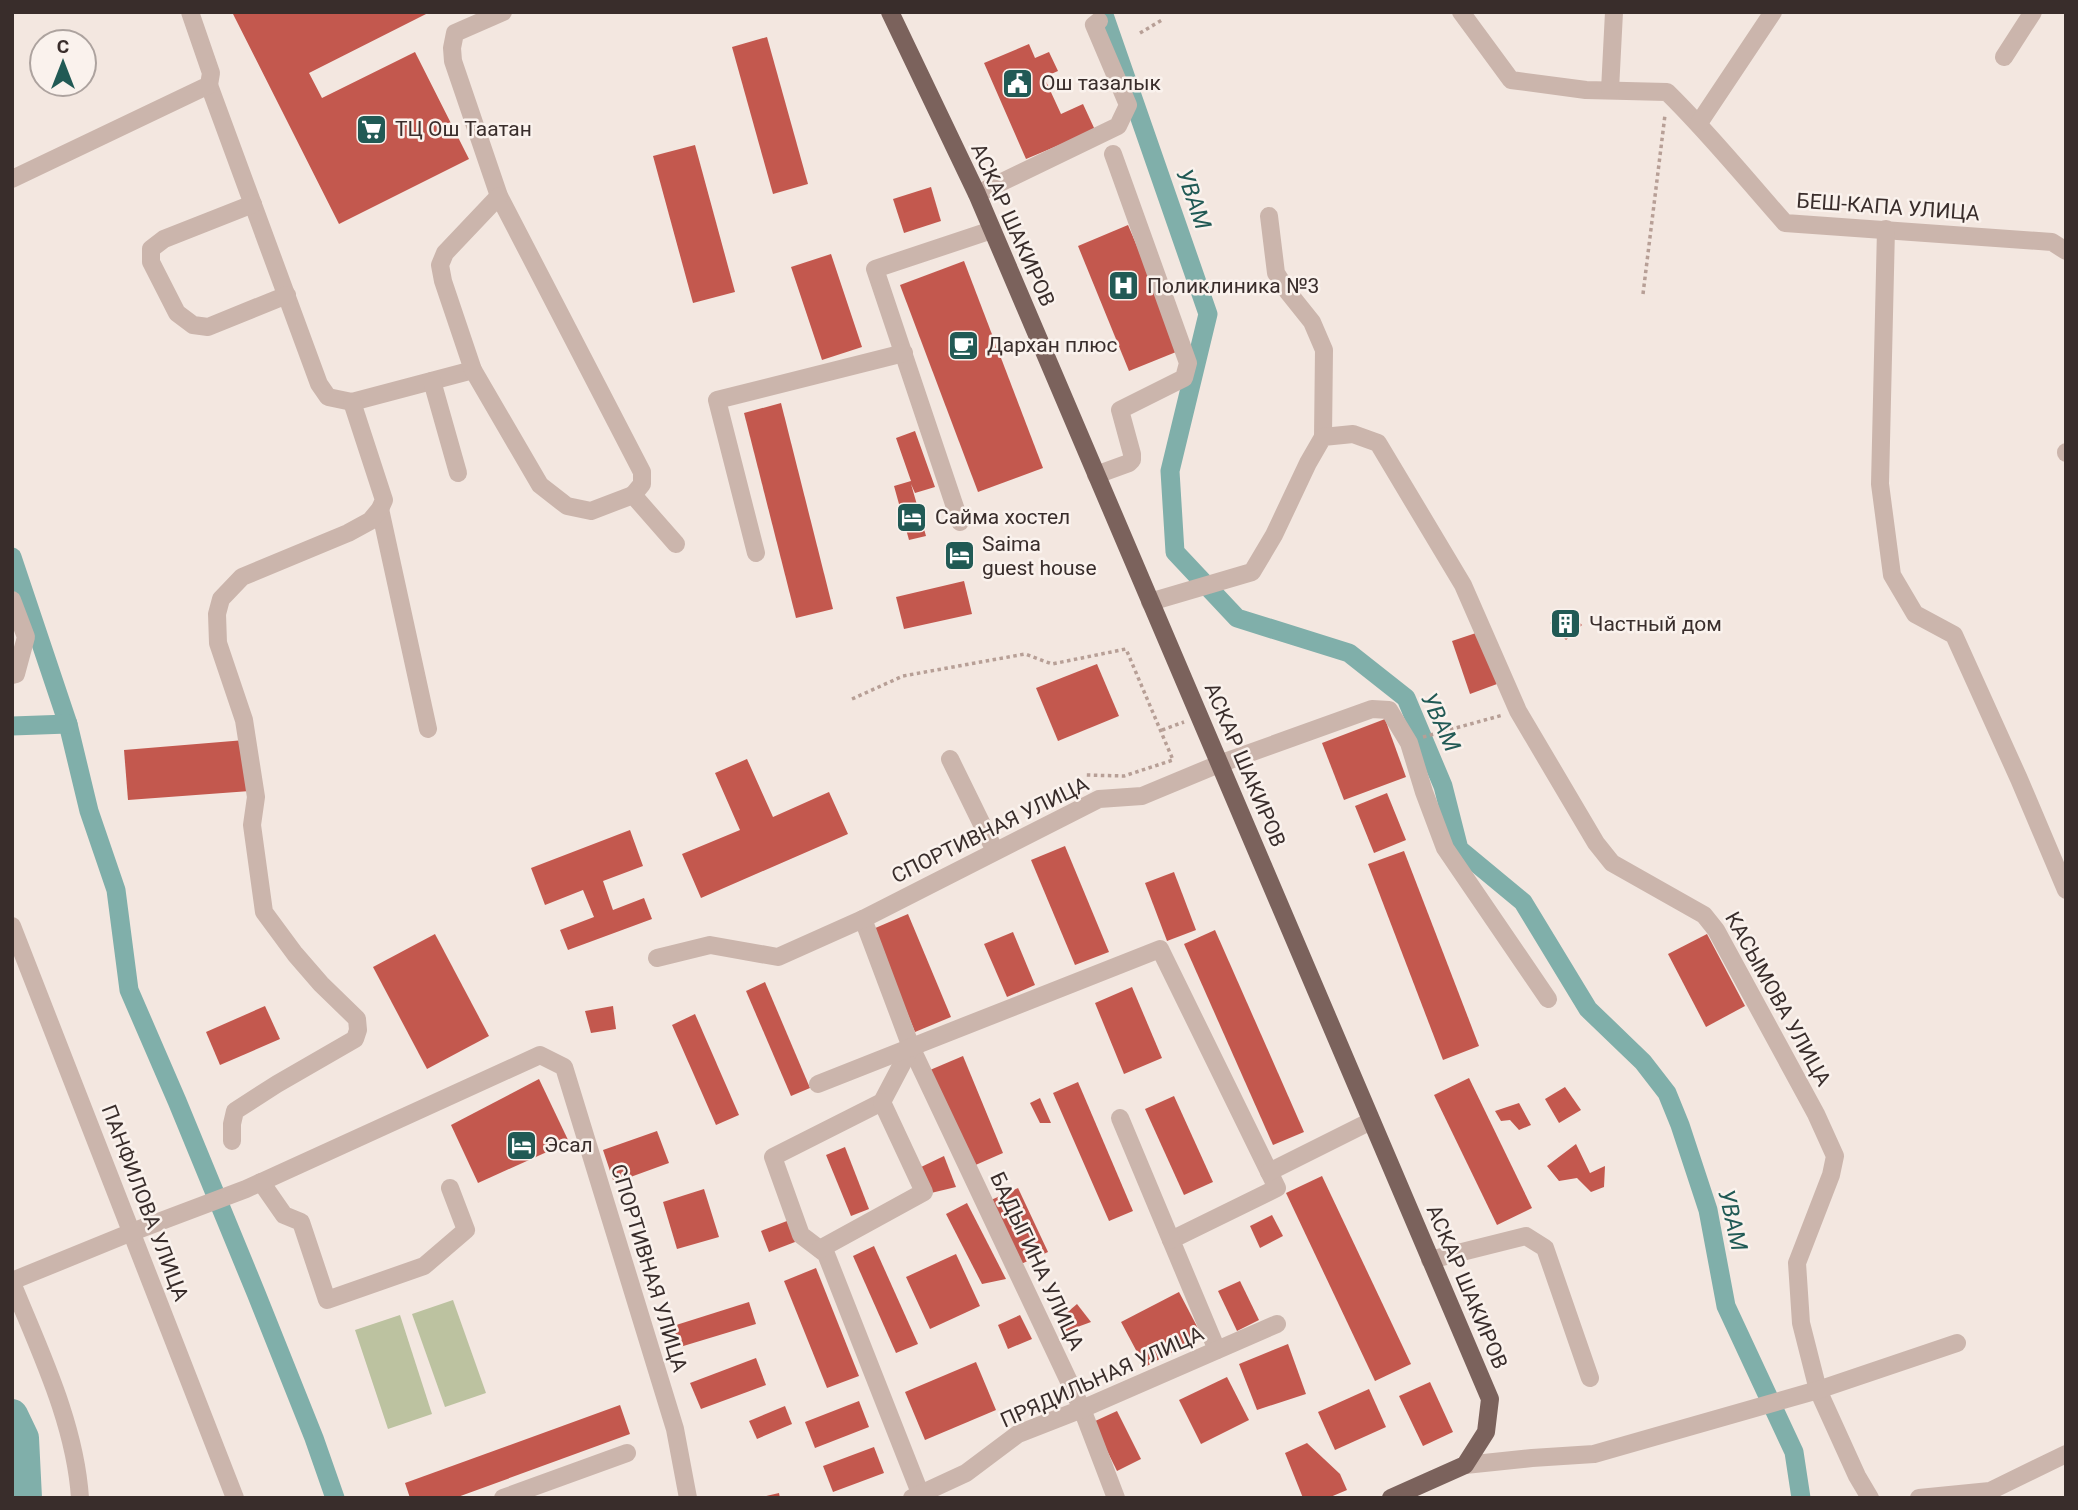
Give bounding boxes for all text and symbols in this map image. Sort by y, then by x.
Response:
north arrow [28,28,98,98]
text: С [57,35,69,58]
public building icon: Ош тазалык [1001,66,1035,100]
place label: Ош тазалык [1041,71,1162,95]
supermarket icon: ТЦ Ош Таатан [355,112,389,146]
place label: ТЦ Ош Таатан [395,117,532,141]
street label: АСКАР ШАКИРОВ [966,140,1060,310]
water label: УВАМ [1171,165,1217,233]
street label: БЕШ-КАПА УЛИЦА [1796,189,1981,225]
hospital icon: Поликлиника №3 [1107,269,1141,303]
place label: Поликлиника №3 [1147,274,1319,298]
cafe icon: Дархан плюс [947,328,981,362]
place label: Дархан плюс [987,333,1117,357]
hotel icon: Сайма хостел [895,500,929,534]
place label: Сайма хостел [935,505,1070,529]
place label: Saima guest house [982,532,1097,580]
hotel icon: Saima guest house [942,539,976,573]
building icon: Частный дом [1549,607,1583,641]
place label: Частный дом [1589,612,1722,636]
street label: АСКАР ШАКИРОВ [1200,679,1290,851]
water label: УВАМ [1415,688,1466,756]
street label: СПОРТИВНАЯ УЛИЦА [888,772,1093,888]
street label: КАСЫМОВА УЛИЦА [1720,908,1836,1091]
street label: ПАНФИЛОВА УЛИЦА [97,1102,194,1305]
hotel icon: Эсал [504,1128,538,1162]
place label: Эсал [544,1133,593,1157]
street label: СПОРТИВНАЯ УЛИЦА [606,1161,692,1375]
street label: БАДЫГИНА УЛИЦА [985,1168,1089,1354]
water label: УВАМ [1712,1187,1753,1254]
street label: АСКАР ШАКИРОВ [1422,1201,1512,1373]
street label: ПРЯДИЛЬНАЯ УЛИЦА [997,1321,1208,1433]

